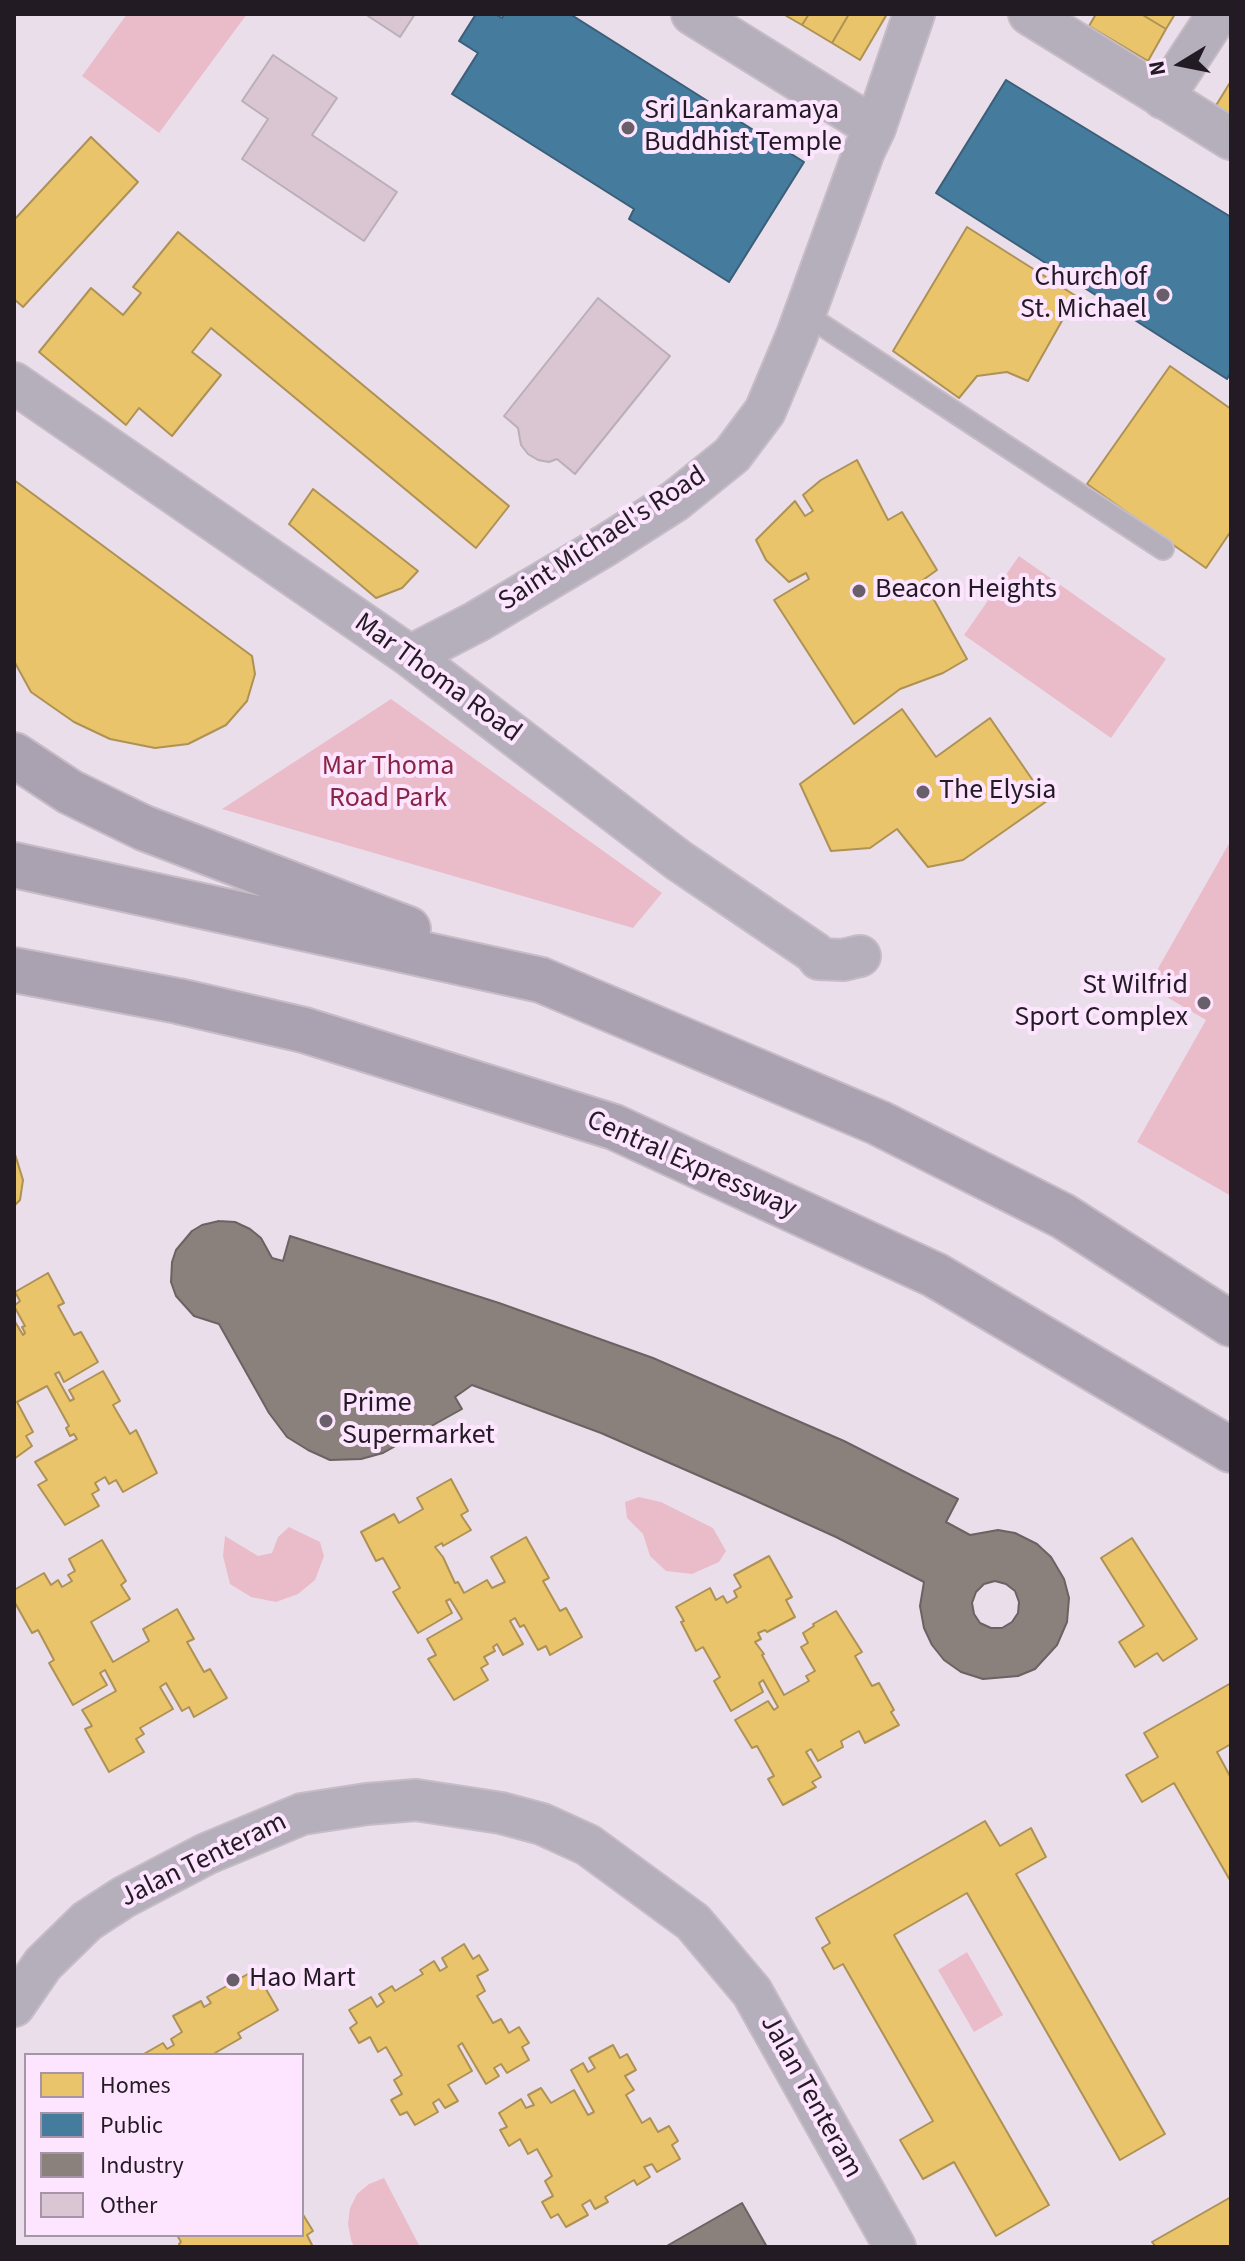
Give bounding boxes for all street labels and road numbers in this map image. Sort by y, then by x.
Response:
street label: Saint Michael's Road [493,460,713,620]
street label: Mar Thoma Road [347,607,527,751]
street label: Central Expressway [581,1105,801,1227]
street label: Jalan Tenteram [115,1806,293,1916]
street label: Jalan Tenteram [751,2010,869,2184]

